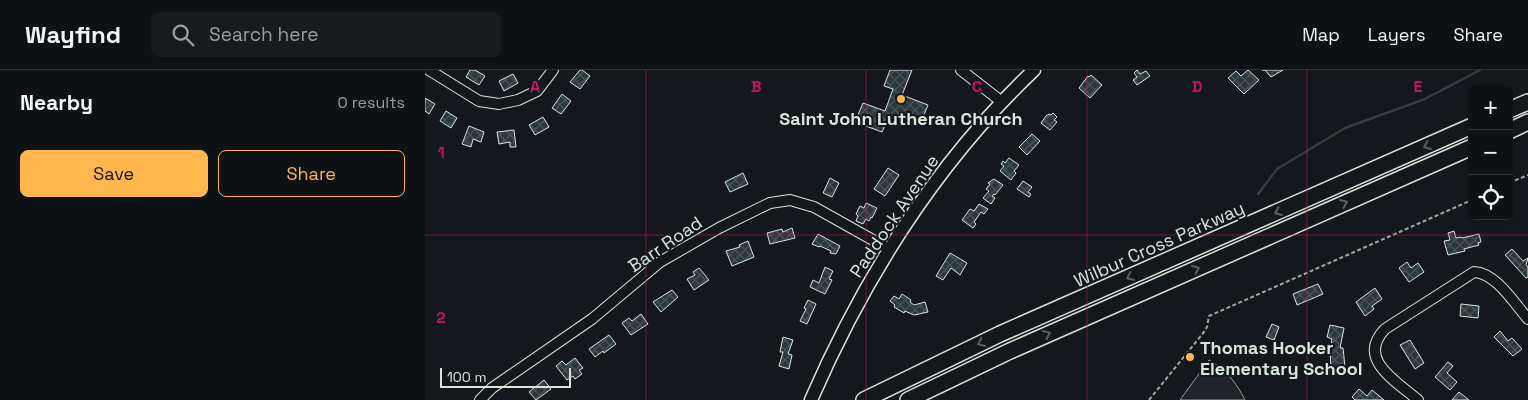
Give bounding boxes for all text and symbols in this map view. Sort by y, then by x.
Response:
search box [151,12,501,57]
text: Wayfind [25,19,121,50]
icon: search [169,21,197,49]
text: Search here [209,22,319,47]
text: Map [1302,23,1340,46]
text: Layers [1368,23,1425,46]
text: Share [1453,23,1503,46]
text: A [530,76,540,97]
text: B [751,76,761,97]
text: C [972,76,982,97]
text: D [1192,76,1202,97]
text: E [1414,76,1423,97]
map controls [1468,85,1513,220]
button: + [1468,85,1513,130]
text: Nearby [20,89,93,116]
text: 0 results [337,92,405,113]
marker: Saint John Lutheran Church [895,93,907,105]
place label: Saint John Lutheran Church [779,107,1023,130]
button: − [1468,130,1513,175]
one-way arrow [1423,140,1432,151]
text: 1 [437,142,445,163]
button: Save [20,150,208,197]
button: Share [218,150,405,197]
street label: Paddock Avenue [844,150,944,282]
button: locate [1468,175,1513,220]
street label: Wilbur Cross Parkway [1070,196,1248,292]
one-way arrow [1339,199,1348,210]
one-way arrow [1274,205,1283,216]
street label: Barr Road [623,211,707,277]
one-way arrow [1191,264,1200,275]
one-way arrow [1126,271,1135,282]
text: 2 [436,307,446,328]
one-way arrow [1042,330,1051,341]
place label: Thomas Hooker Elementary School [1200,336,1363,380]
one-way arrow [977,337,986,347]
marker: Thomas Hooker Elementary School [1184,351,1196,363]
scale bar [440,365,571,388]
text: 100 m [447,368,486,386]

